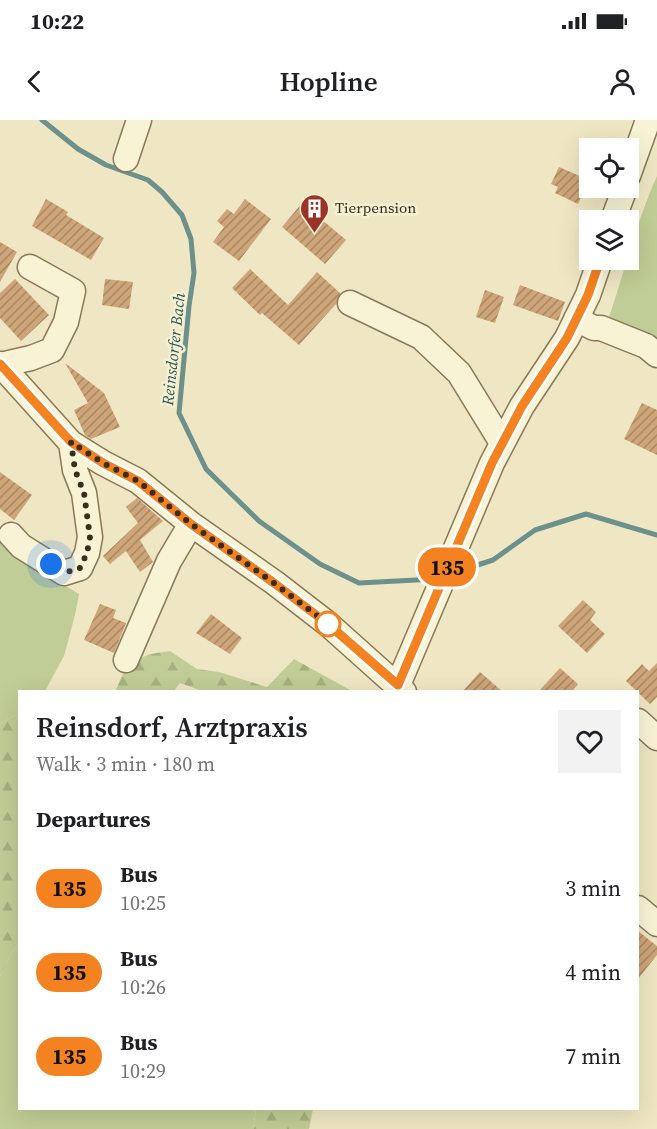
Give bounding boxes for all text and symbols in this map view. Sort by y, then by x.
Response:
text: 10:22 [30,6,84,36]
text: Hopline [279,63,378,100]
icon: back [18,65,51,98]
icon: person [606,65,639,98]
map controls [579,138,639,270]
button: locate [579,138,639,198]
building icon: Tierpension [298,192,330,234]
place label: Tierpension [335,197,416,218]
button: layers [579,210,639,270]
water label: Reinsdorfer Bach [156,291,190,408]
line badge: 135 [412,548,482,586]
your location [36,549,66,579]
text: 135 [430,553,464,582]
unlabelled marker [315,611,341,637]
text: Reinsdorf, Arztpraxis [36,708,308,746]
button: heart [558,710,621,773]
text: Walk · 3 min · 180 m [36,750,215,778]
text: Departures [36,804,150,834]
text: Bus [120,859,157,889]
text: 3 min [565,873,621,903]
text: 135 [52,874,86,903]
text: 10:25 [120,889,166,917]
text: Bus [120,943,157,973]
text: 4 min [565,957,621,987]
text: 135 [52,958,86,987]
text: 10:26 [120,973,166,1001]
text: Bus [120,1027,157,1057]
text: 7 min [565,1041,621,1071]
text: 135 [52,1042,86,1071]
text: 10:29 [120,1057,166,1085]

